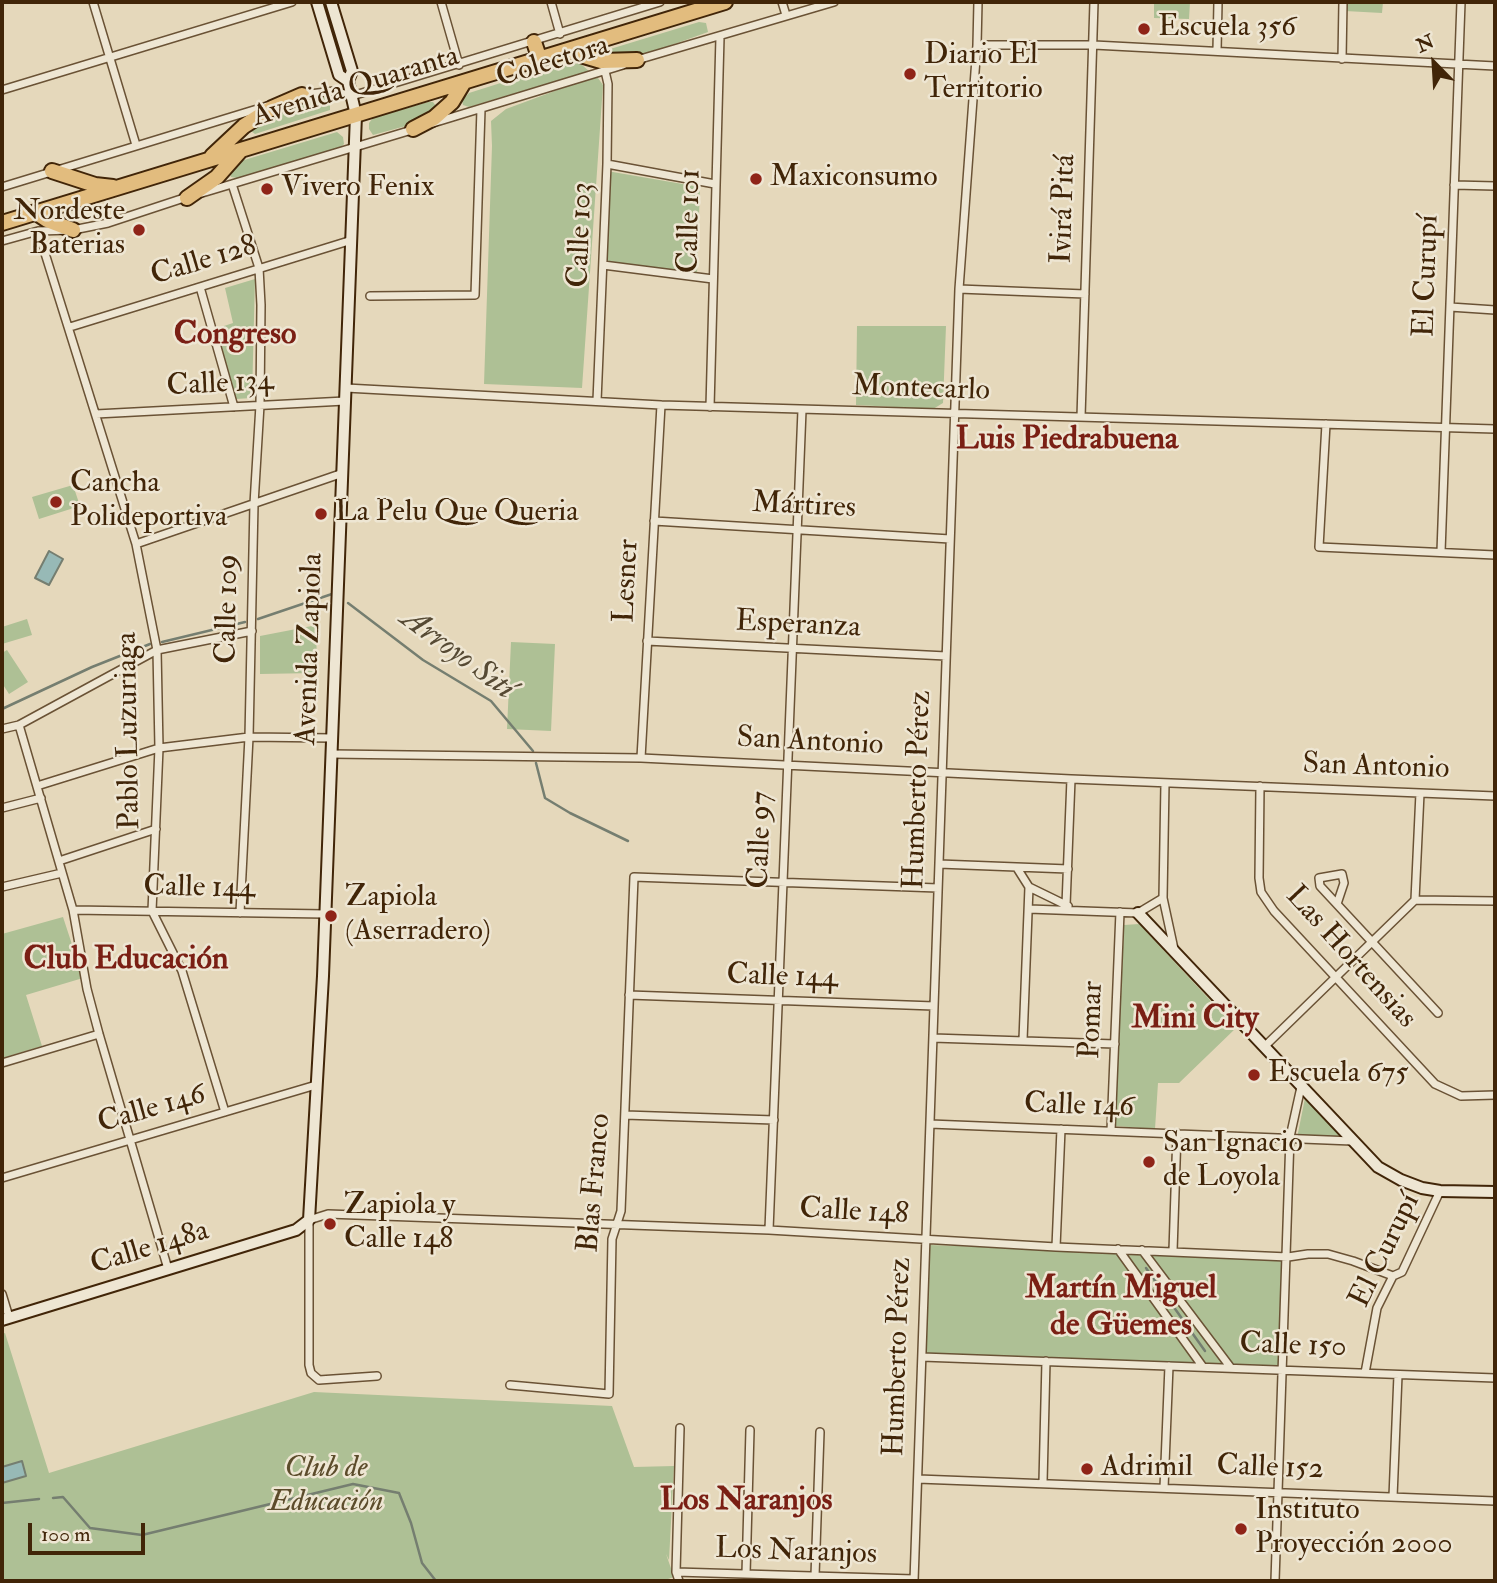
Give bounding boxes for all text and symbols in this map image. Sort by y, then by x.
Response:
place label: Escuela 356 [1158,11,1296,47]
marker: Escuela 356 [1136,21,1152,37]
north arrow [1399,28,1469,98]
street label: Colectora [492,29,614,97]
text: N [1413,29,1438,58]
street label: Avenida Quaranta [248,39,464,137]
place label: Diario El Territorio [924,39,1043,110]
marker: Diario El Territorio [902,66,918,82]
street label: Ivirá Pitá [1045,154,1085,264]
place label: Maxiconsumo [770,161,938,197]
street label: Calle 101 [672,168,710,274]
place label: Vivero Fenix [281,171,434,207]
marker: Maxiconsumo [748,171,764,187]
marker: Vivero Fenix [259,181,275,197]
street label: Calle 103 [562,182,602,288]
place label: Nordeste Baterias [14,195,125,265]
street label: El Curupí [1408,214,1448,338]
marker: Nordeste Baterias [131,222,147,238]
street label: Calle 128 [147,229,261,295]
district label: Congreso [174,317,296,355]
street label: Calle 134 [166,364,274,406]
street label: Montecarlo [851,370,991,410]
district label: Luis Piedrabuena [956,422,1178,460]
place label: Cancha Polideportiva [70,467,227,538]
street label: Mártires [751,486,857,528]
marker: Cancha Polideportiva [48,494,64,510]
place label: La Pelu Que Queria [335,496,579,532]
marker: La Pelu Que Queria [313,506,329,522]
street label: Lesner [608,538,648,624]
street label: Avenida Zapiola [290,552,332,746]
street label: Calle 109 [210,554,248,664]
water label: Arroyo Sití [392,601,522,709]
street label: Esperanza [734,605,862,647]
street label: Pablo Luzuriaga [110,632,150,830]
street label: Humberto Pérez [898,690,940,890]
street label: San Antonio [736,721,884,765]
street label: San Antonio [1302,747,1450,789]
street label: Calle 97 [742,791,782,889]
street label: Calle 144 [143,870,255,908]
street label: Las Hortensias [1277,879,1423,1037]
place label: Zapiola (Aserradero) [345,881,491,951]
marker: Zapiola (Aserradero) [323,908,339,924]
district label: Club Educación [24,942,228,980]
street label: Calle 144 [726,958,838,998]
street label: Pomar [1074,980,1112,1060]
district label: Mini City [1131,1001,1259,1039]
place label: Escuela 675 [1268,1057,1408,1093]
marker: Escuela 675 [1246,1067,1262,1083]
street label: Calle 146 [94,1077,210,1143]
street label: Calle 146 [1023,1087,1135,1127]
street label: Blas Franco [572,1112,620,1254]
place label: San Ignacio de Loyola [1163,1127,1303,1198]
marker: San Ignacio de Loyola [1141,1154,1157,1170]
street label: El Curupí [1343,1188,1429,1314]
place label: Zapiola y Calle 148 [344,1189,456,1260]
street label: Calle 148 [799,1192,909,1234]
street label: Calle 148a [87,1214,213,1284]
marker: Zapiola y Calle 148 [322,1216,338,1232]
street label: Humberto Pérez [878,1257,920,1457]
district label: Martín Miguel de Güemes [1025,1271,1217,1346]
street label: Calle 150 [1239,1327,1347,1367]
street label: Calle 152 [1216,1449,1324,1489]
place label: Adrimil [1101,1451,1193,1487]
park label: Club de Educación [269,1452,383,1522]
marker: Adrimil [1079,1461,1095,1477]
district label: Los Naranjos [660,1483,832,1521]
place label: Instituto Proyección 2000 [1255,1494,1453,1564]
scale bar [32,1510,149,1554]
text: 100 m [41,1521,91,1548]
marker: Instituto Proyección 2000 [1233,1521,1249,1537]
street label: Los Naranjos [714,1532,878,1574]

